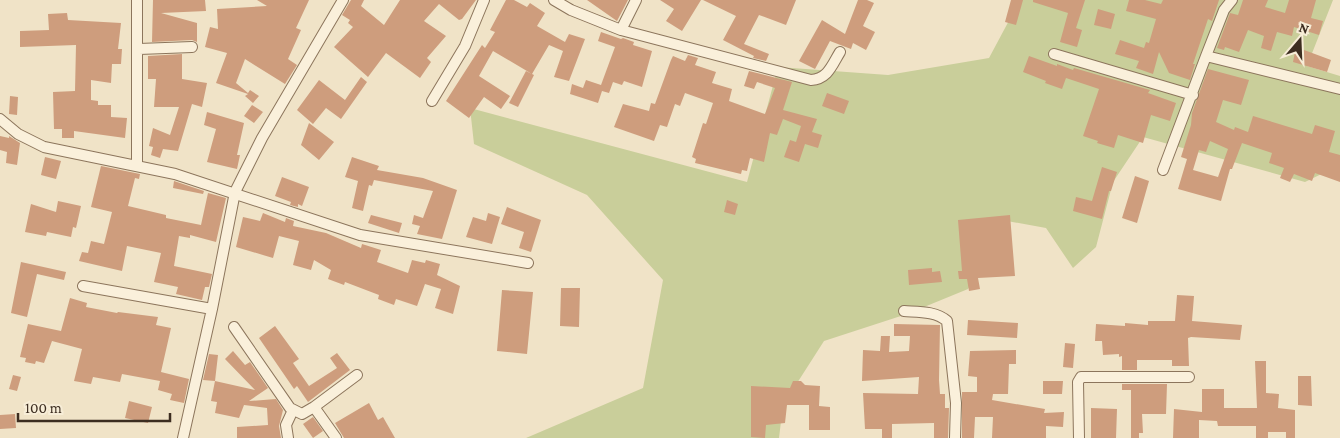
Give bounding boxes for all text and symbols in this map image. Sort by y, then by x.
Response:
north arrow [1275,15,1325,65]
text: N [1297,19,1312,37]
scale bar [18,390,170,422]
text: 100 m [25,400,62,416]

